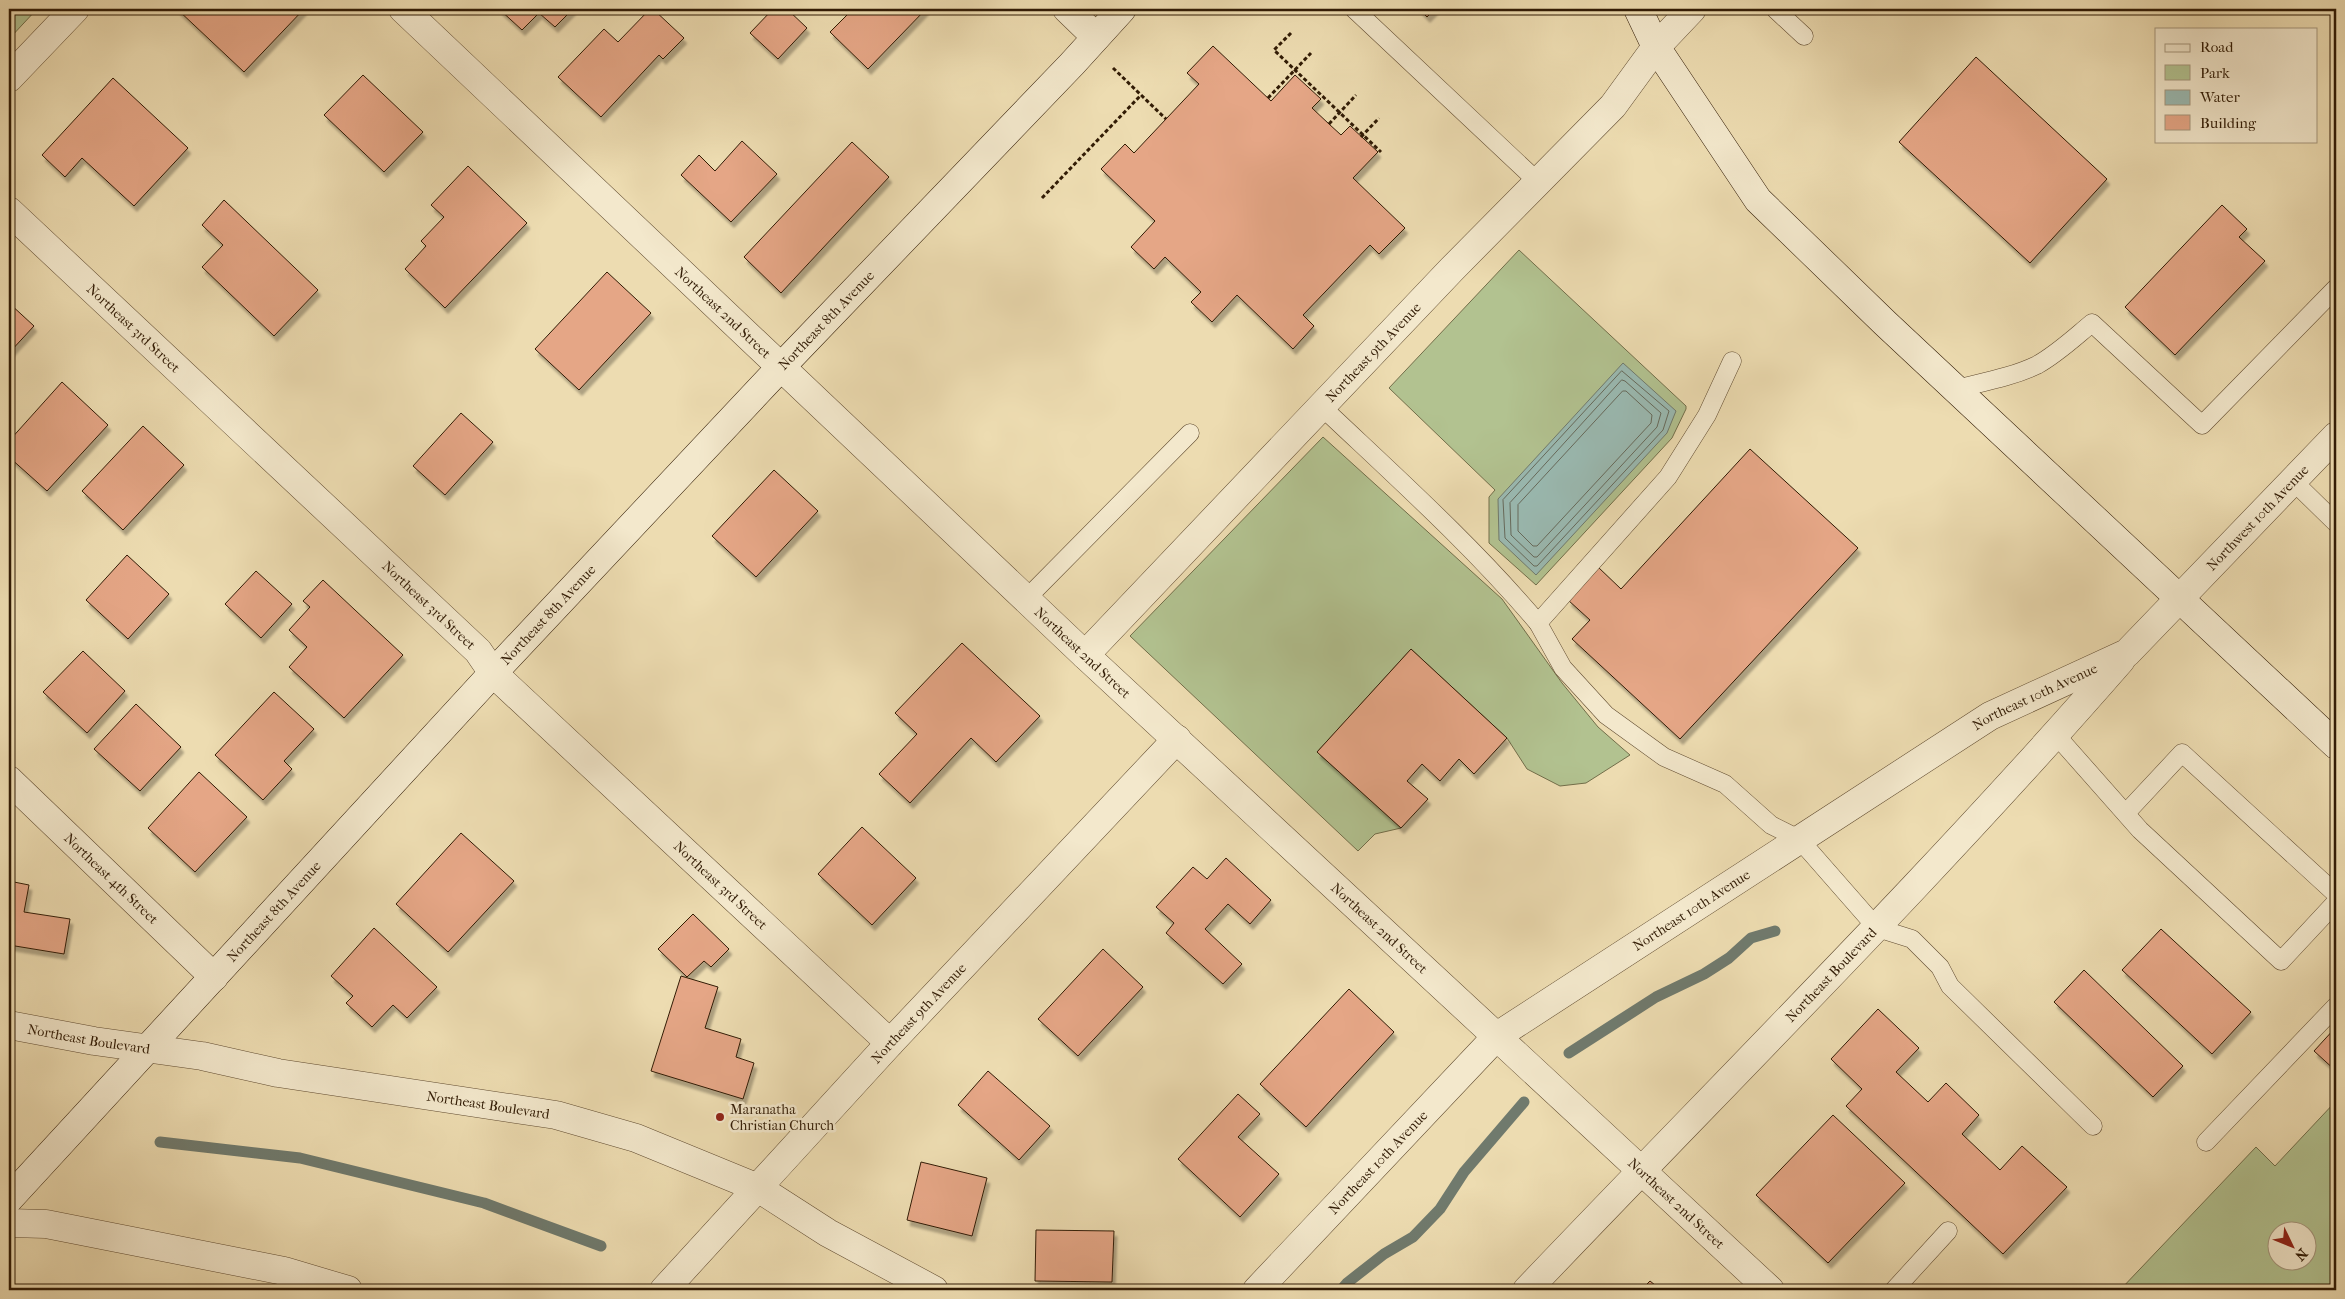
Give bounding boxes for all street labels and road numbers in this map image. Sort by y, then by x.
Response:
street label: Northeast 2nd Street [671,263,774,362]
street label: Northeast 8th Avenue [775,267,878,374]
street label: Northeast 3rd Street [83,280,184,376]
street label: Northeast 9th Avenue [1322,299,1425,406]
street label: Northwest 10th Avenue [2203,462,2313,574]
street label: Northeast 3rd Street [378,558,479,653]
street label: Northeast 8th Avenue [497,561,599,668]
street label: Northeast 2nd Street [1031,604,1134,702]
street label: Northeast 10th Avenue [1969,660,2100,734]
street label: Northeast 4th Street [60,830,162,928]
street label: Northeast 3rd Street [670,838,771,933]
street label: Northeast 8th Avenue [224,858,325,966]
street label: Northeast 10th Avenue [1630,866,1753,955]
street label: Northeast 2nd Street [1327,879,1431,977]
street label: Northeast Boulevard [1782,924,1881,1026]
street label: Northeast 9th Avenue [868,960,970,1067]
street label: Northeast Boulevard [26,1021,152,1058]
street label: Northeast Boulevard [425,1088,551,1123]
street label: Northeast 10th Avenue [1325,1107,1431,1218]
street label: Northeast 2nd Street [1624,1155,1728,1253]

